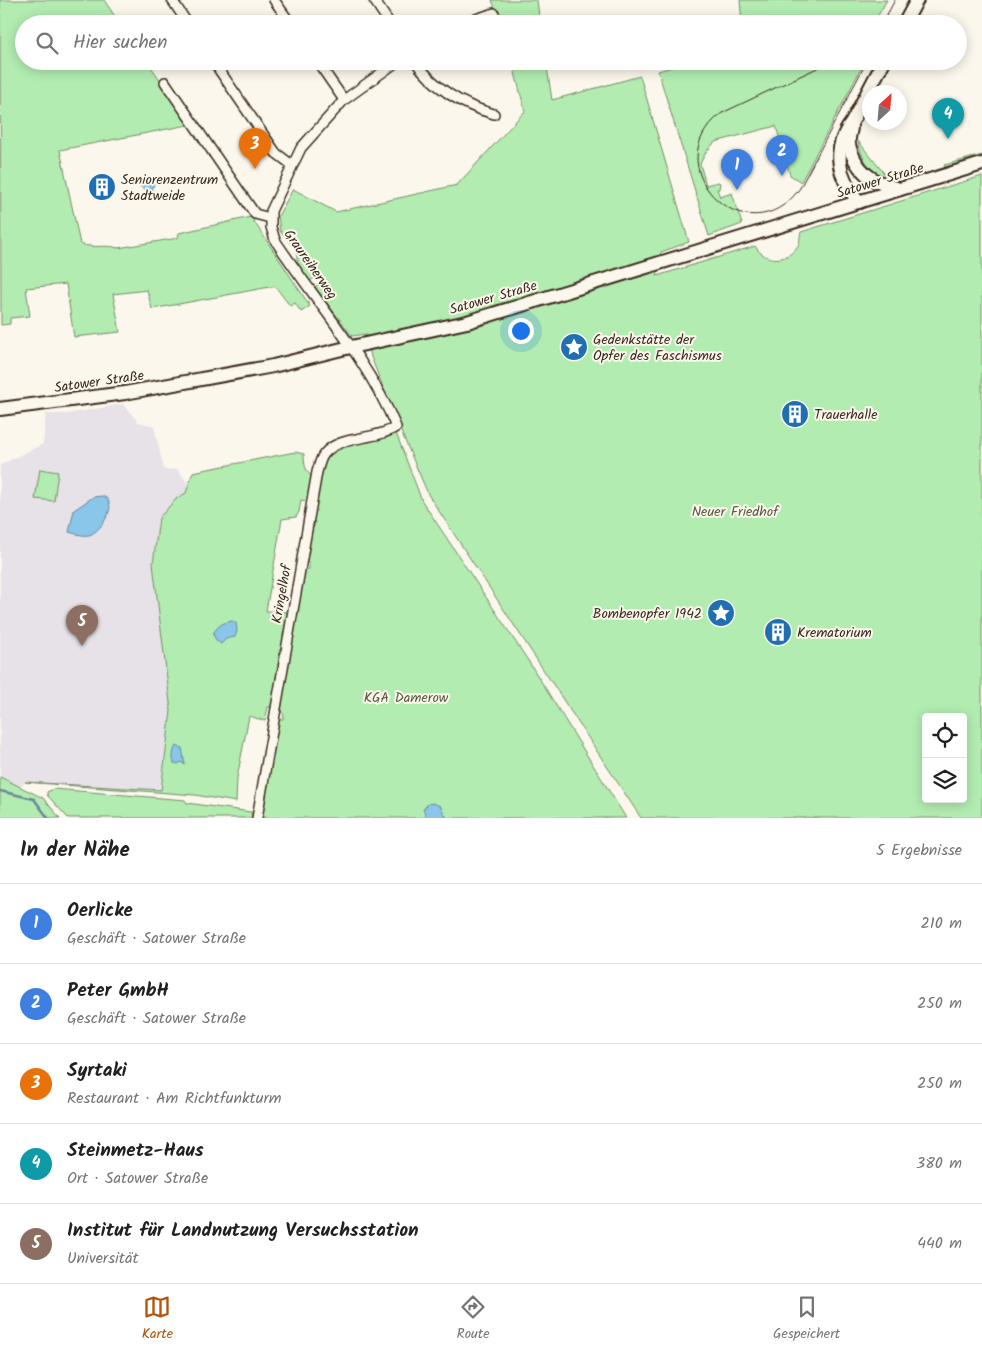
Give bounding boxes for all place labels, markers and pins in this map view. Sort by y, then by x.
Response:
pin: 4 [932,98,964,139]
pin: 3 [239,128,271,169]
pin: 2 [766,135,798,176]
pin: 1 [721,149,753,190]
place label: Seniorenzentrum Stadtweide [121,169,218,207]
building icon: Seniorenzentrum Stadtweide [87,172,117,202]
place label: Gedenkstätte der Opfer des Faschismus [593,329,722,367]
place icon: Gedenkstätte der Opfer des Faschismus [559,332,589,362]
building icon: Trauerhalle [780,399,810,429]
place label: Trauerhalle [814,404,878,426]
place icon: Bombenopfer 1942 [706,598,736,628]
place label: Bombenopfer 1942 [593,603,702,625]
pin: 5 [66,605,98,646]
building icon: Krematorium [763,617,793,647]
place label: Krematorium [797,622,872,644]

